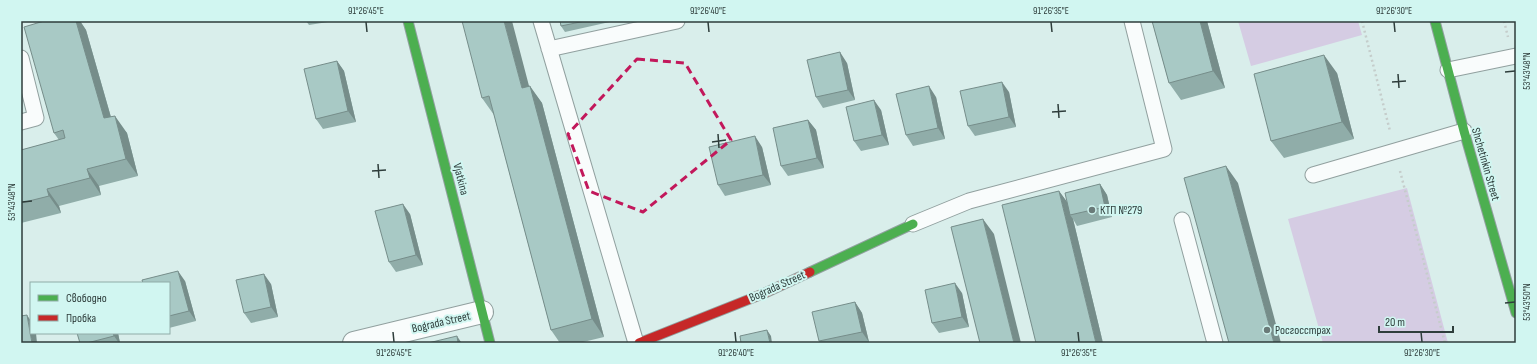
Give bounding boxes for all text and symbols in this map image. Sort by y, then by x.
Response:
text: 91°26'45"E [348,5,384,17]
text: 91°26'40"E [690,5,726,17]
text: 91°26'35"E [1033,5,1069,17]
text: 91°26'30"E [1376,5,1412,17]
text: 53°43'48"N [1521,52,1533,90]
street label: Shchetinkin Street [1468,126,1503,203]
street label: Vjatkina [449,162,472,197]
text: 53°43'48"N [6,183,18,221]
place label: КТП №279 [1100,203,1142,218]
marker: КТП №279 [1087,205,1097,215]
street label: Bograda Street [747,267,808,305]
legend [30,282,170,334]
text: 53°43'50"N [1521,283,1533,321]
text: Свободно [66,291,107,306]
street label: Bograda Street [410,308,472,337]
scale bar [1379,308,1453,334]
text: Пробка [66,311,97,326]
text: 20 m [1385,315,1405,330]
place label: Росгосстрах [1275,323,1331,338]
marker: Росгосстрах [1262,325,1272,335]
text: 91°26'45"E [376,347,412,359]
text: 91°26'40"E [718,347,754,359]
text: 91°26'35"E [1061,347,1097,359]
text: 91°26'30"E [1404,347,1440,359]

